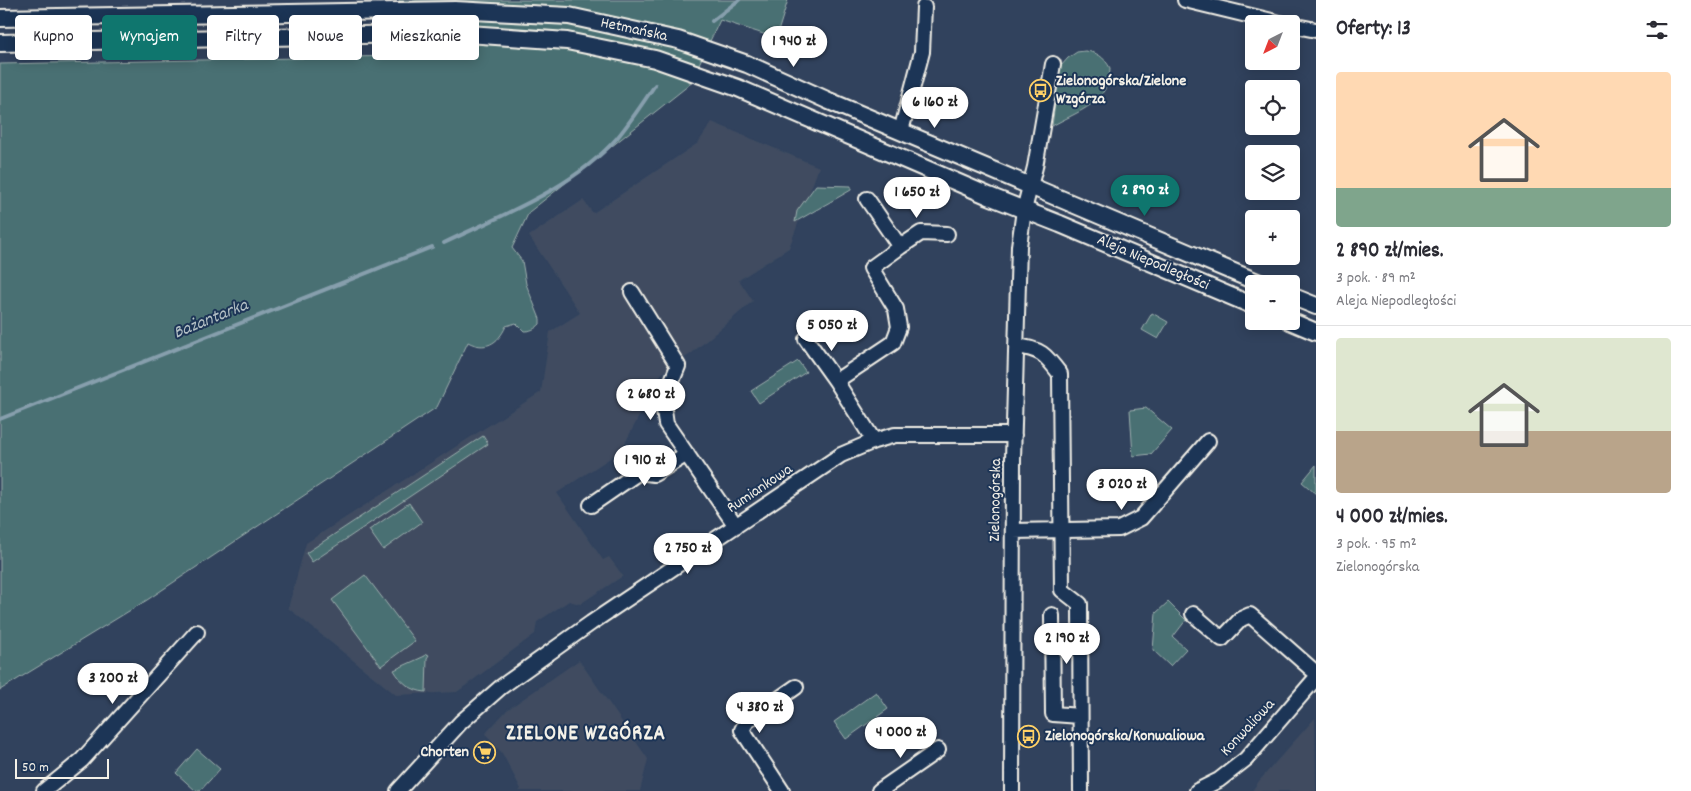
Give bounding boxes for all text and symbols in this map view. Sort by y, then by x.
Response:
street label: Hetmańska [598,12,670,48]
chip: Kupno [15,15,92,60]
chip: Wynajem [102,15,197,60]
chip: Filtry [207,15,279,60]
chip: Nowe [289,15,362,60]
chip: Mieszkanie [372,15,479,60]
north arrow [1245,15,1300,70]
map controls [1245,15,1300,330]
text: Oferty: 13 [1336,15,1411,45]
icon: filters [1643,16,1671,44]
pin: 1 940 zł [742,26,846,68]
text: 1 940 zł [772,30,816,53]
place label: Zielonogórska/Zielone Wzgórza [1056,70,1186,111]
bus stop icon: Zielonogórska/Zielone Wzgórza [1028,78,1052,102]
button: locate [1245,80,1300,135]
pin: 6 160 zł [883,86,987,129]
text: 6 160 zł [912,91,958,114]
icon: home [1459,105,1549,195]
button: layers [1245,145,1300,200]
pin: 2 890 zł [1093,174,1197,217]
pin: 1 650 zł [865,176,969,219]
text: 2 890 zł [1122,179,1168,202]
text: 1 650 zł [895,181,939,204]
button: + [1245,210,1300,265]
street label: Aleja Niepodległości [1093,229,1213,297]
text: 2 890 zł/mies. [1336,237,1443,267]
text: 3 pok. · 89 m² [1336,267,1416,290]
button: − [1245,275,1300,330]
text: Aleja Niepodległości [1336,290,1456,313]
water label: Bażantarka [170,293,253,346]
pin: 5 050 zł [780,310,884,352]
text: 5 050 zł [807,314,857,337]
icon: home [1459,370,1549,460]
pin: 2 680 zł [599,378,703,421]
text: 2 680 zł [627,383,675,406]
pin: 1 910 zł [593,444,697,487]
text: 1 910 zł [625,449,665,472]
street label: Rumiankowa [722,458,798,520]
street label: Zielonogórska [984,458,1008,542]
pin: 3 020 zł [1070,468,1174,511]
text: 3 020 zł [1098,473,1147,496]
text: 4 000 zł/mies. [1336,503,1448,533]
pin: 2 750 zł [636,532,740,575]
text: 3 pok. · 95 m² [1336,533,1417,556]
text: 2 750 zł [665,537,711,560]
text: Zielonogórska [1336,556,1419,579]
pin: 2 190 zł [1015,622,1119,665]
text: 2 190 zł [1045,627,1089,650]
pin: 3 200 zł [61,662,165,705]
text: 3 200 zł [89,667,138,690]
pin: 4 380 zł [708,692,812,734]
street label: Konwaliowa [1215,694,1281,762]
text: 4 380 zł [737,696,783,719]
pin: 4 000 zł [849,716,953,759]
district label: ZIELONE WZGÓRZA [506,720,666,750]
text: 4 000 zł [876,721,926,744]
bus stop icon: Zielonogórska/Konwaliowa [1017,724,1041,748]
place label: Zielonogórska/Konwaliowa [1045,725,1206,748]
supermarket icon: Chorten [473,740,497,764]
place label: Chorten [420,741,469,764]
scale bar [15,756,109,779]
text: 50 m [22,758,49,778]

